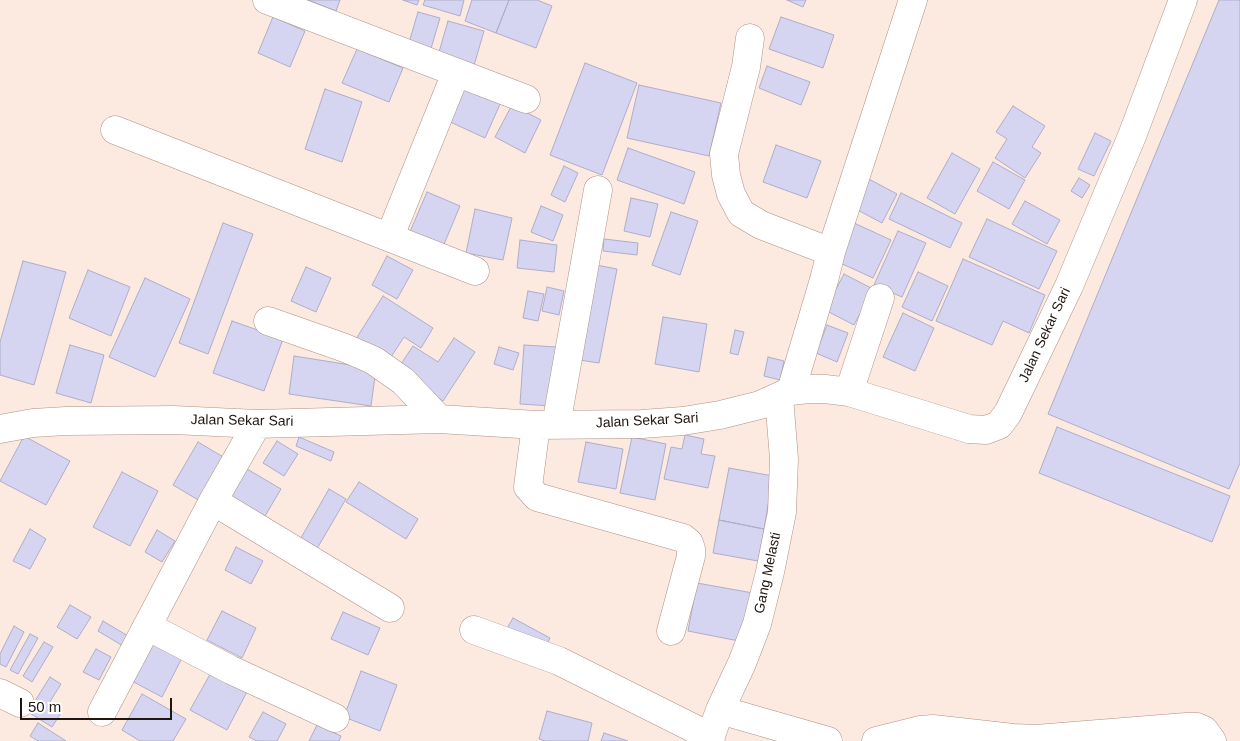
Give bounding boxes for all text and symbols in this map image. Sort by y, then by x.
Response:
street label: Jalan Sekar Sari [1016,285,1074,385]
street label: Jalan Sekar Sari [595,410,699,432]
street label: Jalan Sekar Sari [191,412,293,430]
street label: Gang Melasti [751,531,785,615]
scale bar [22,688,175,720]
text: 50 m [28,698,61,715]

